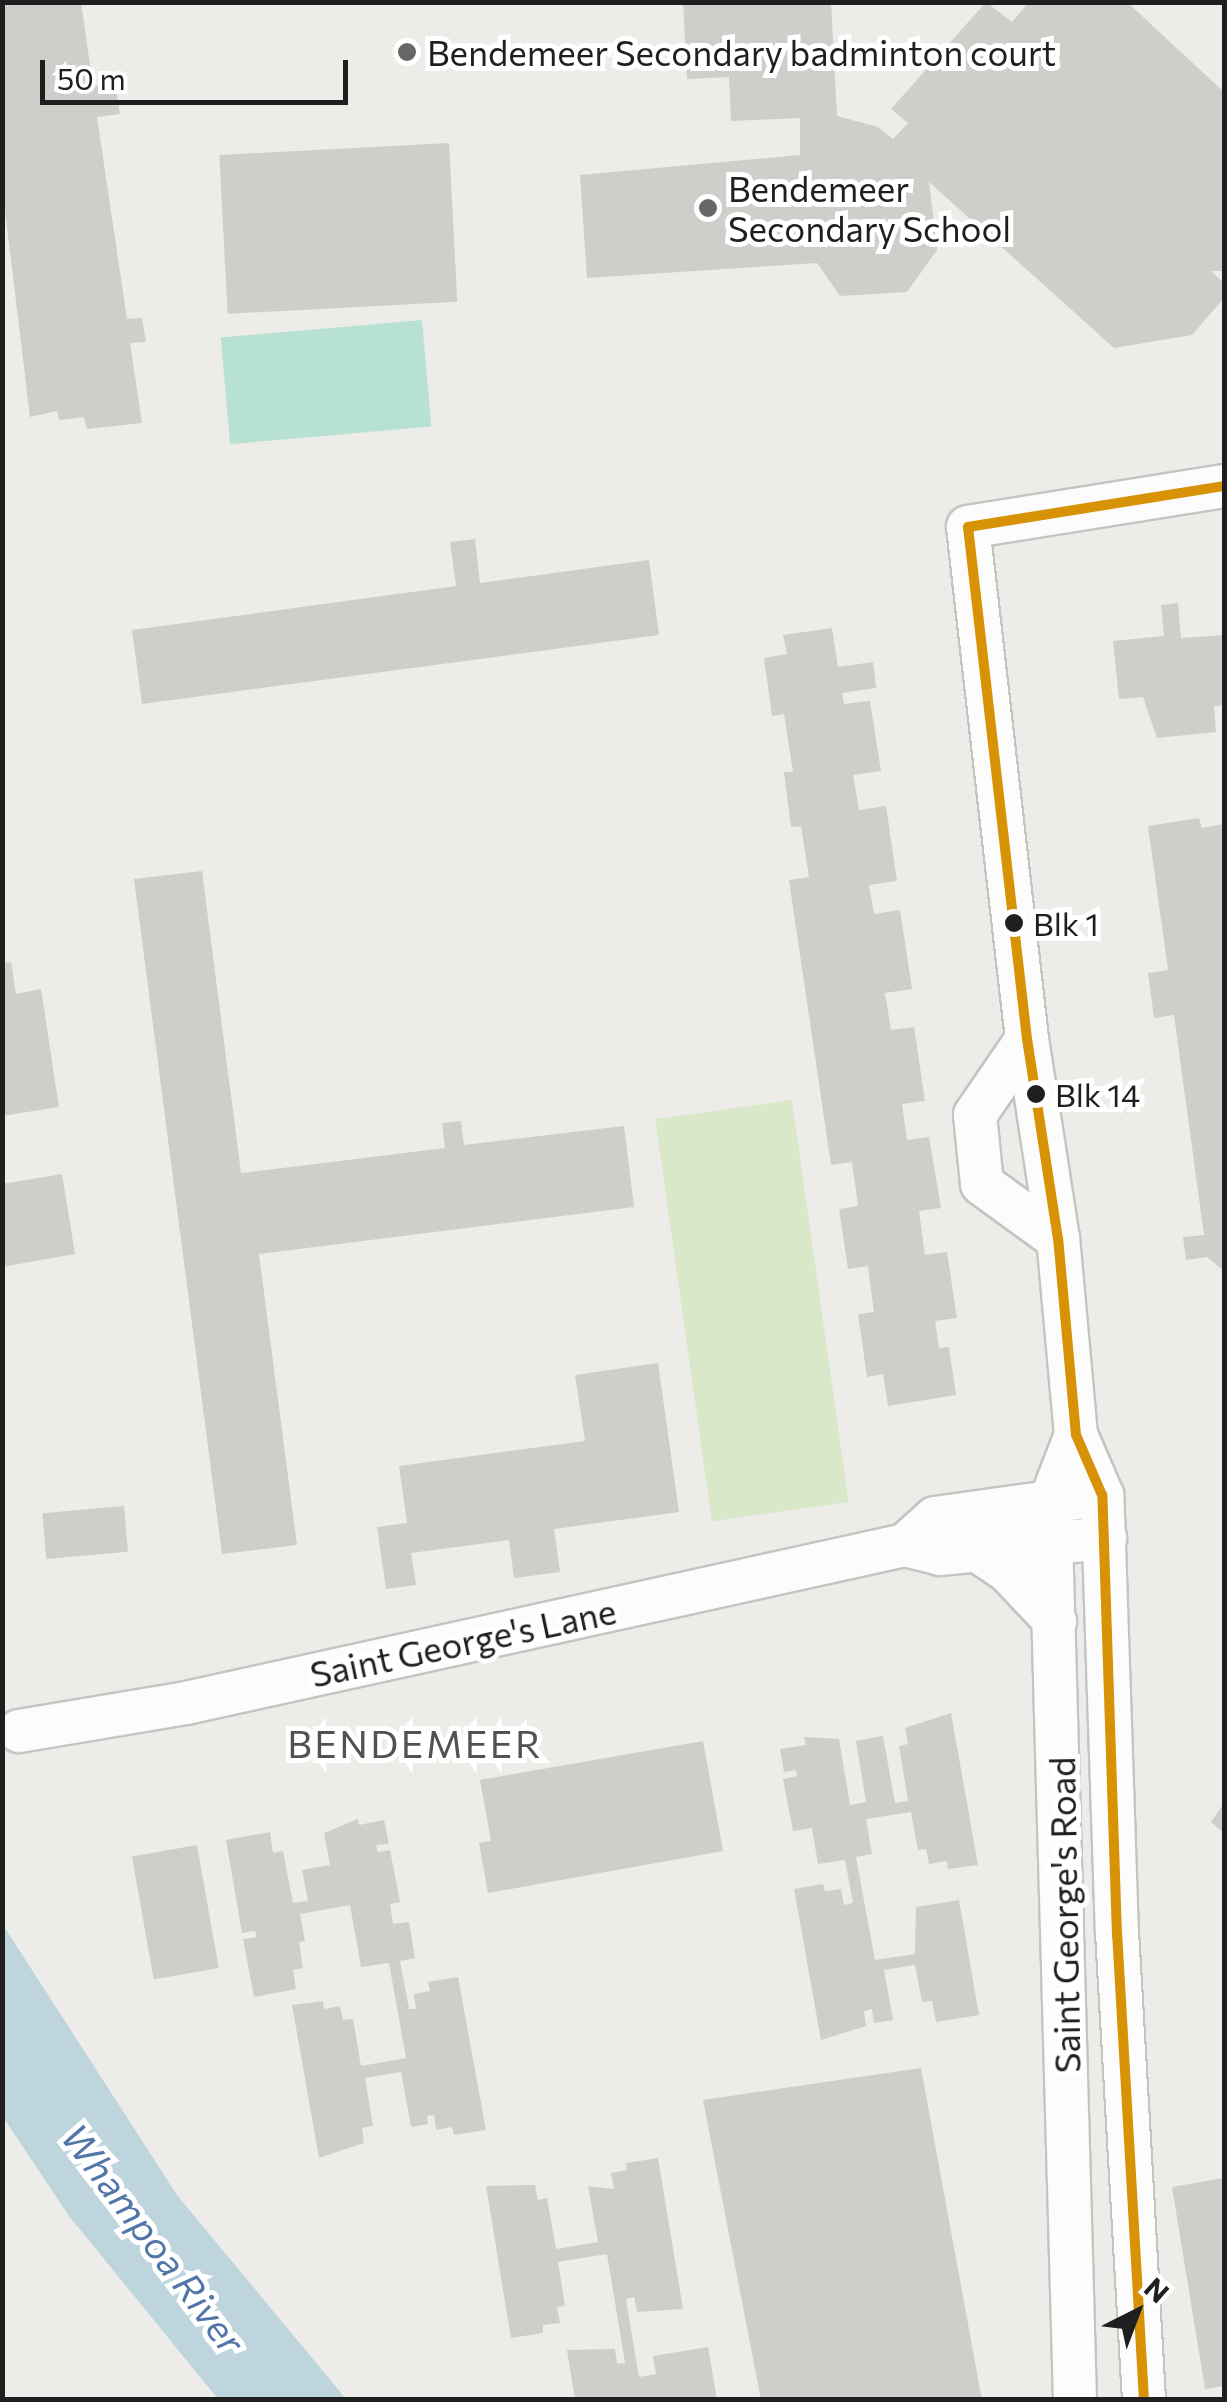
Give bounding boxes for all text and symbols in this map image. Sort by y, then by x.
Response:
place label: Bendemeer Secondary badminton court [427,31,1056,73]
scale bar [45,40,352,102]
marker: Bendemeer Secondary badminton court [396,41,418,63]
text: 50 m [57,59,126,96]
place label: Bendemeer Secondary School [728,167,1011,249]
marker: Bendemeer Secondary School [697,197,719,219]
place label: Blk 1 [1033,904,1099,942]
marker: Blk 1 [1004,913,1024,933]
place label: Blk 14 [1055,1075,1140,1113]
marker: Blk 14 [1026,1084,1046,1104]
street label: Saint George's Lane [306,1589,620,1695]
district label: BENDEMEER [287,1720,543,1766]
street label: Saint George's Road [1040,1756,1088,2074]
water label: Whampoa River [53,2114,255,2362]
north arrow [1087,2262,1187,2362]
text: N [1138,2270,1176,2309]

